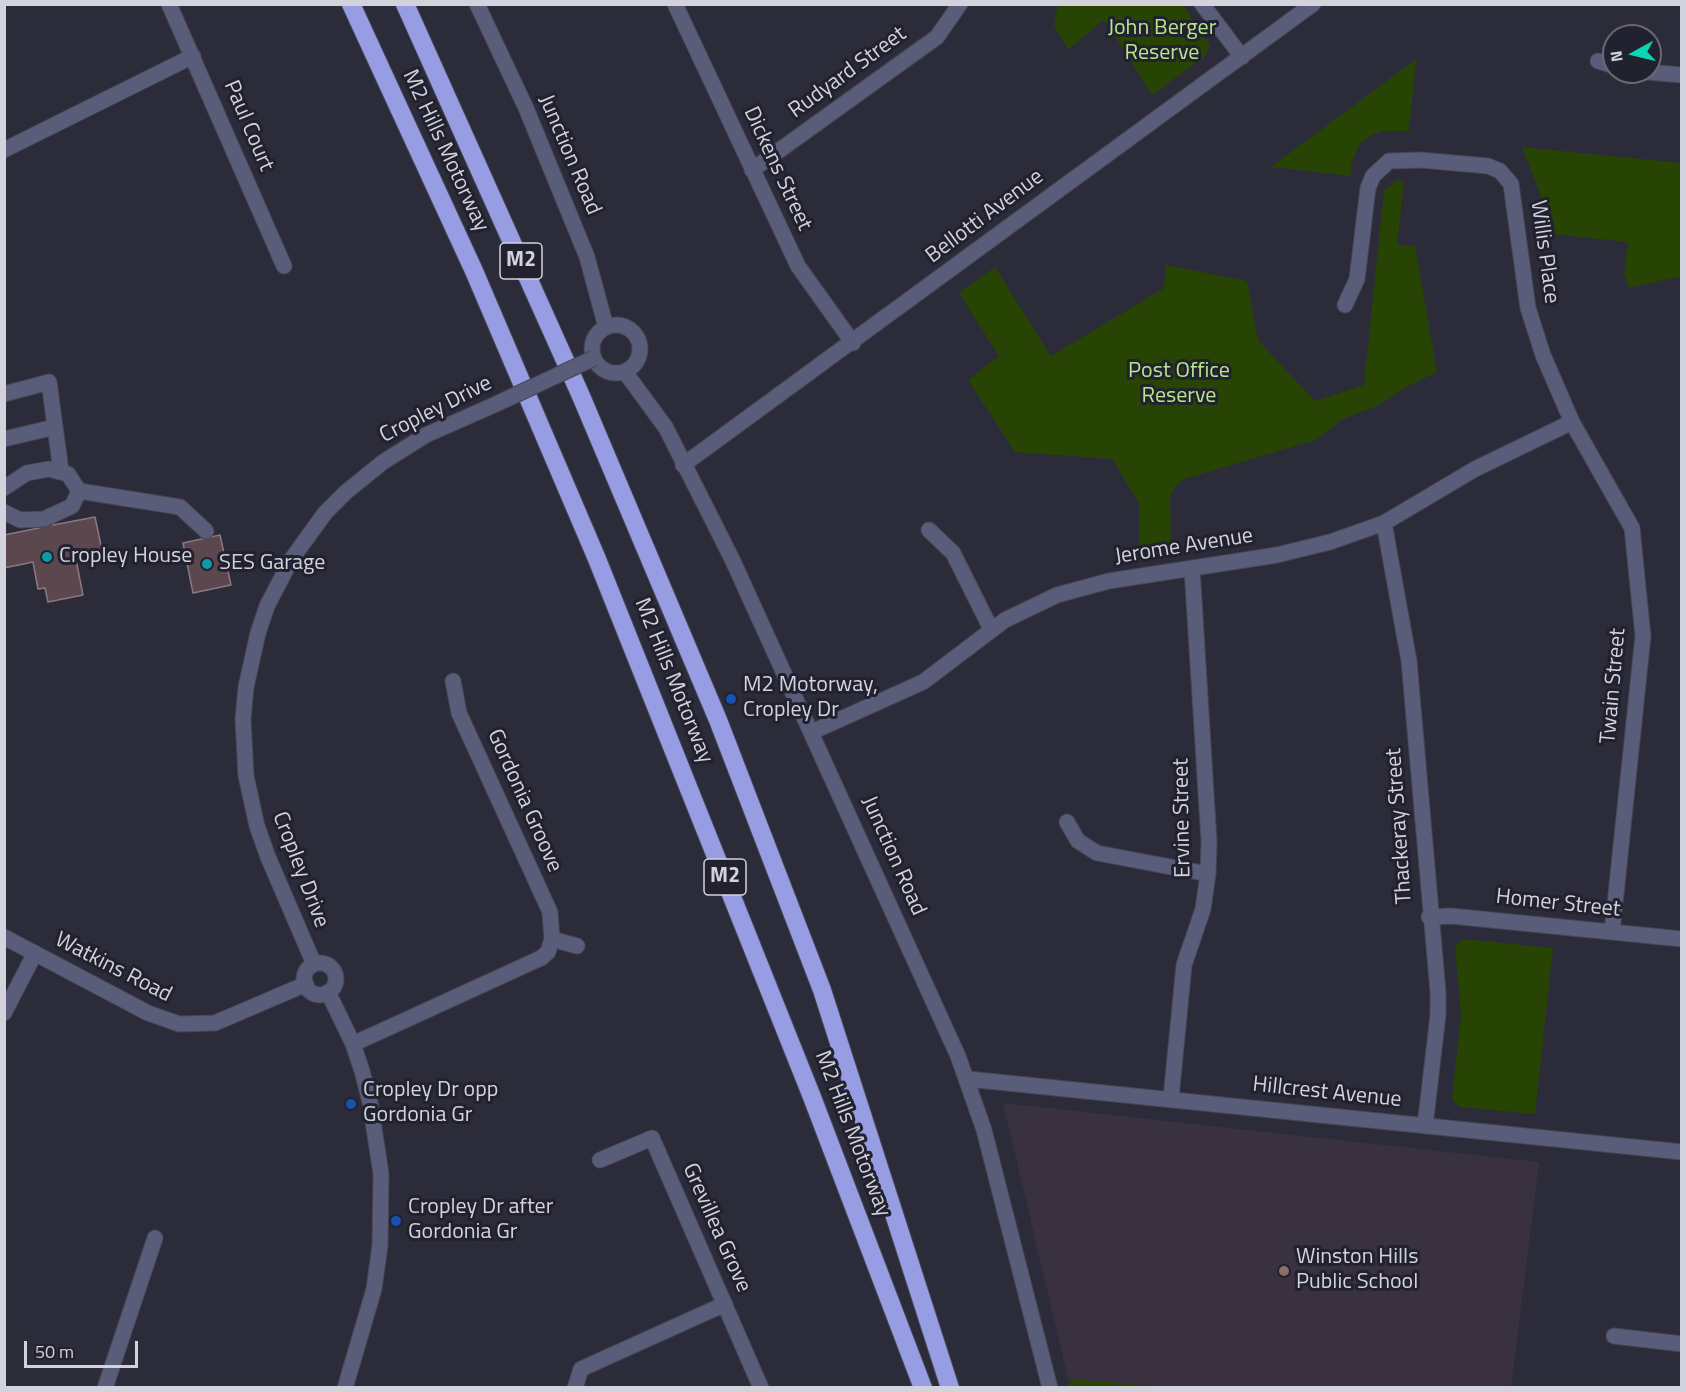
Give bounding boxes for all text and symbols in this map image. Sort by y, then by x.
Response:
park label: John Berger Reserve [1108,16,1216,68]
street label: Rudyard Street [784,22,912,124]
north arrow [1602,24,1662,84]
text: N [1604,49,1629,63]
street label: M2 Hills Motorway [396,66,494,236]
street label: Paul Court [217,77,279,175]
street label: Junction Road [532,91,606,219]
street label: Dickens Street [737,103,817,235]
street label: Bellotti Avenue [921,164,1049,270]
street label: Willis Place [1524,199,1564,305]
road number: M2 [500,243,542,279]
park label: Post Office Reserve [1128,359,1230,410]
street label: Cropley Drive [376,371,496,449]
street label: Jerome Avenue [1113,523,1255,571]
place label: Cropley House [59,544,192,570]
marker: Cropley House [40,550,54,564]
place label: SES Garage [219,551,325,577]
marker: SES Garage [200,557,214,571]
street label: M2 Hills Motorway [628,595,718,767]
street label: Twain Street [1596,627,1632,745]
place label: M2 Motorway, Cropley Dr [743,673,878,724]
marker: M2 Motorway, Cropley Dr [724,692,738,706]
street label: Gordonia Groove [481,725,567,877]
street label: Thackeray Street [1381,747,1419,905]
street label: Ervine Street [1169,758,1197,878]
street label: Junction Road [855,792,931,920]
street label: Cropley Drive [266,808,334,932]
road number: M2 [704,859,746,895]
street label: Homer Street [1494,884,1622,924]
street label: Watkins Road [50,927,176,1009]
street label: M2 Hills Motorway [808,1047,896,1221]
street label: Hillcrest Avenue [1251,1072,1403,1114]
place label: Cropley Dr opp Gordonia Gr [363,1078,498,1130]
marker: Cropley Dr opp Gordonia Gr [344,1097,358,1111]
street label: Grevillea Grove [676,1159,756,1297]
place label: Cropley Dr after Gordonia Gr [408,1195,553,1246]
marker: Cropley Dr after Gordonia Gr [389,1214,403,1228]
place label: Winston Hills Public School [1296,1245,1418,1296]
marker: Winston Hills Public School [1277,1264,1291,1278]
scale bar [27,1329,141,1367]
text: 50 m [35,1338,74,1365]

